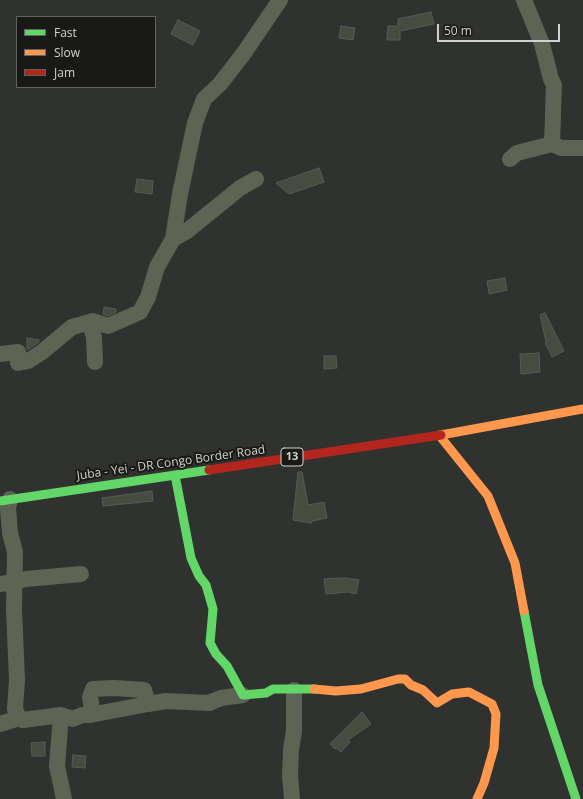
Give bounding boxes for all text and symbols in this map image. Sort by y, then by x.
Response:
legend [16,16,156,88]
scale bar [439,16,562,42]
text: 50 m [444,22,472,39]
text: Fast [54,24,77,41]
text: Slow [54,44,80,61]
text: Jam [54,64,75,81]
street label: Juba - Yei - DR Congo Border Road [76,443,266,483]
road number: 13 [281,448,303,466]

